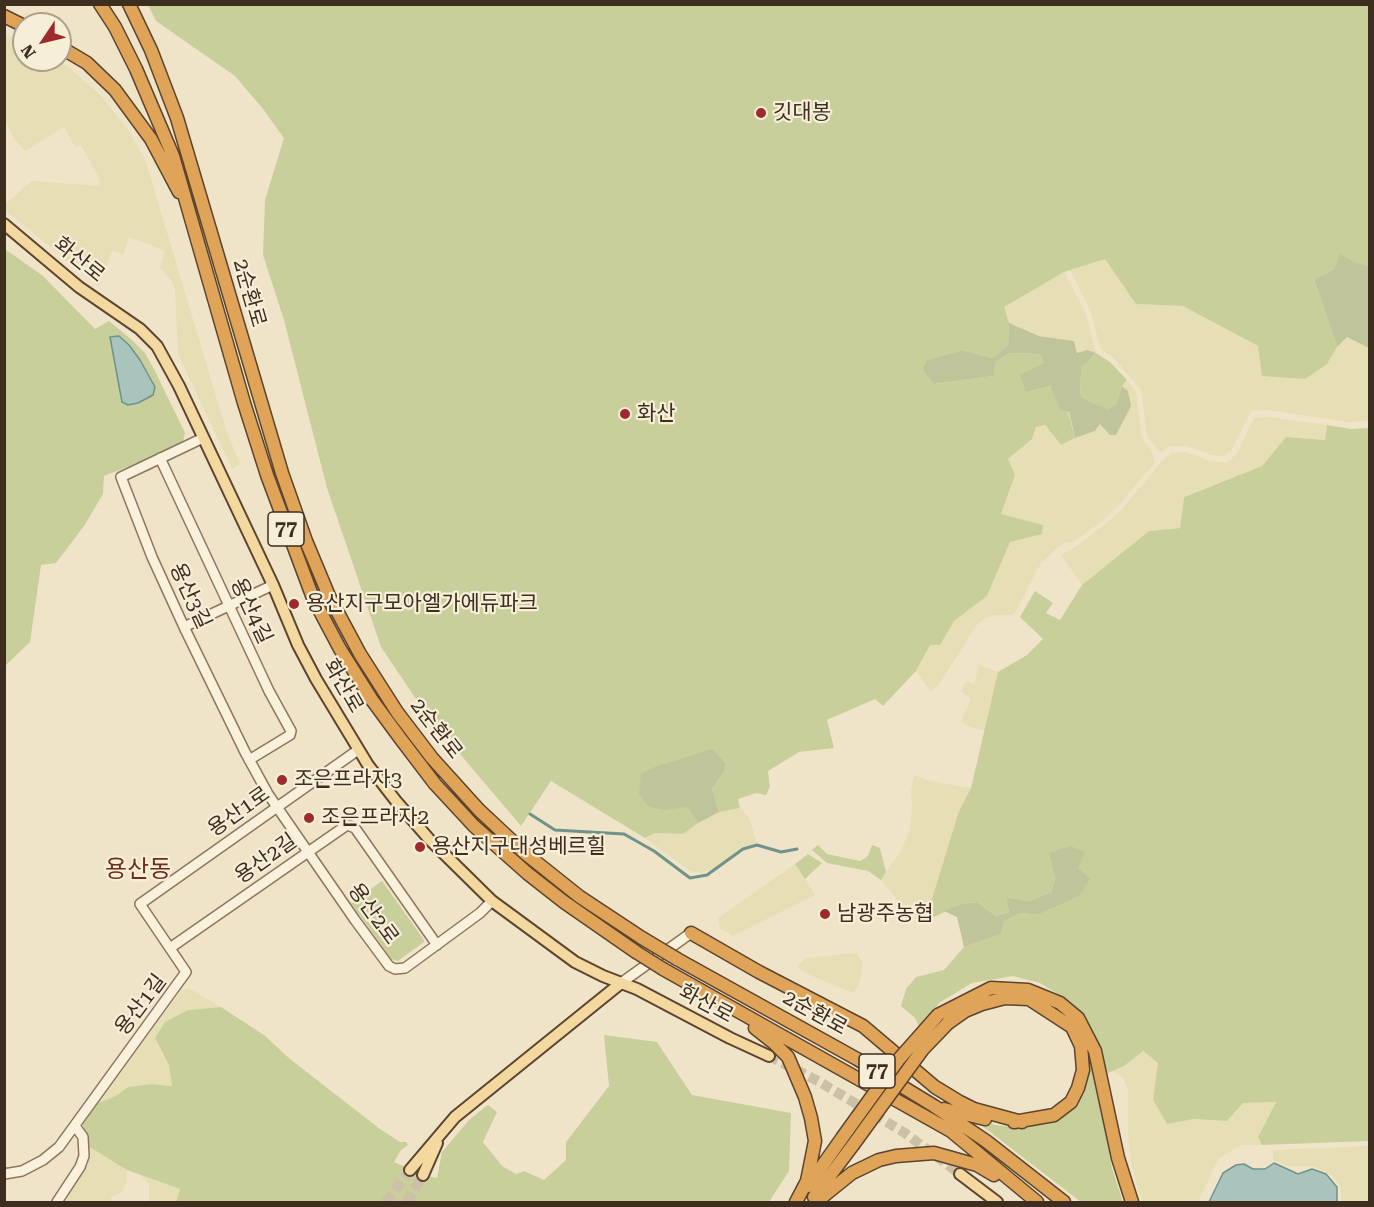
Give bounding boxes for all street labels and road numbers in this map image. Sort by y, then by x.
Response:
street label: 화산로 [49,232,109,288]
street label: 2순환로 [227,256,271,330]
road number: 77 [268,512,304,546]
street label: 용산3길 [164,559,216,633]
street label: 용산4길 [225,574,277,648]
street label: 화산로 [318,655,368,717]
street label: 2순환로 [405,694,467,764]
street label: 용산1로 [203,782,275,842]
street label: 용산2길 [230,829,302,889]
street label: 용산2로 [342,878,404,950]
street label: 용산1길 [110,970,172,1040]
street label: 화산로 [674,979,738,1029]
street label: 2순환로 [778,985,852,1041]
road number: 77 [859,1054,895,1088]

